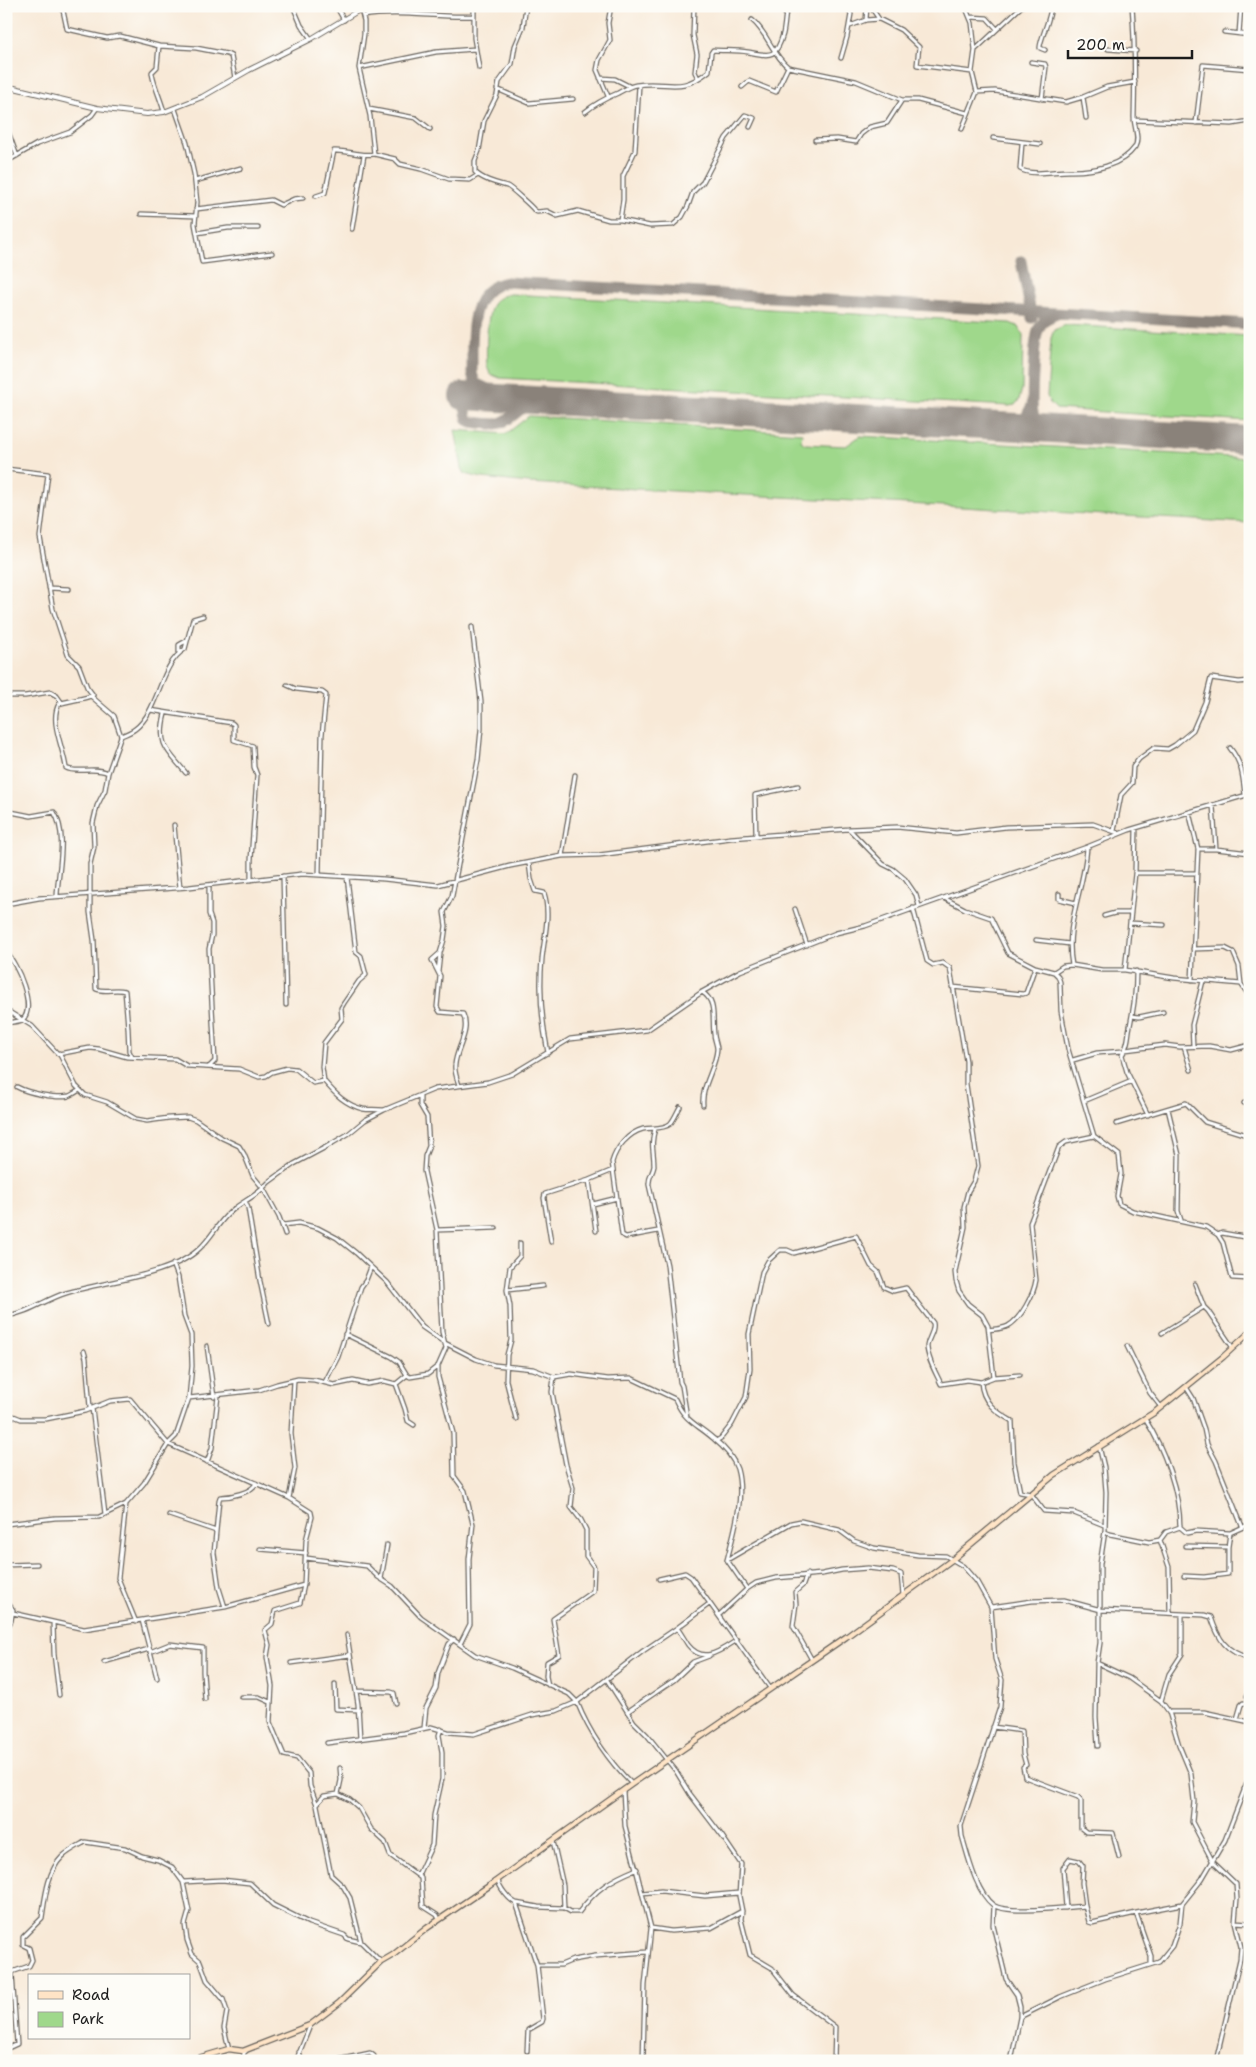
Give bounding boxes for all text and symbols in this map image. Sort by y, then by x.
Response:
scale bar [1068,28,1192,60]
text: 200 m [1076,35,1125,55]
legend [28,1974,190,2040]
text: Road [72,1985,110,2005]
text: Park [72,2009,104,2029]

